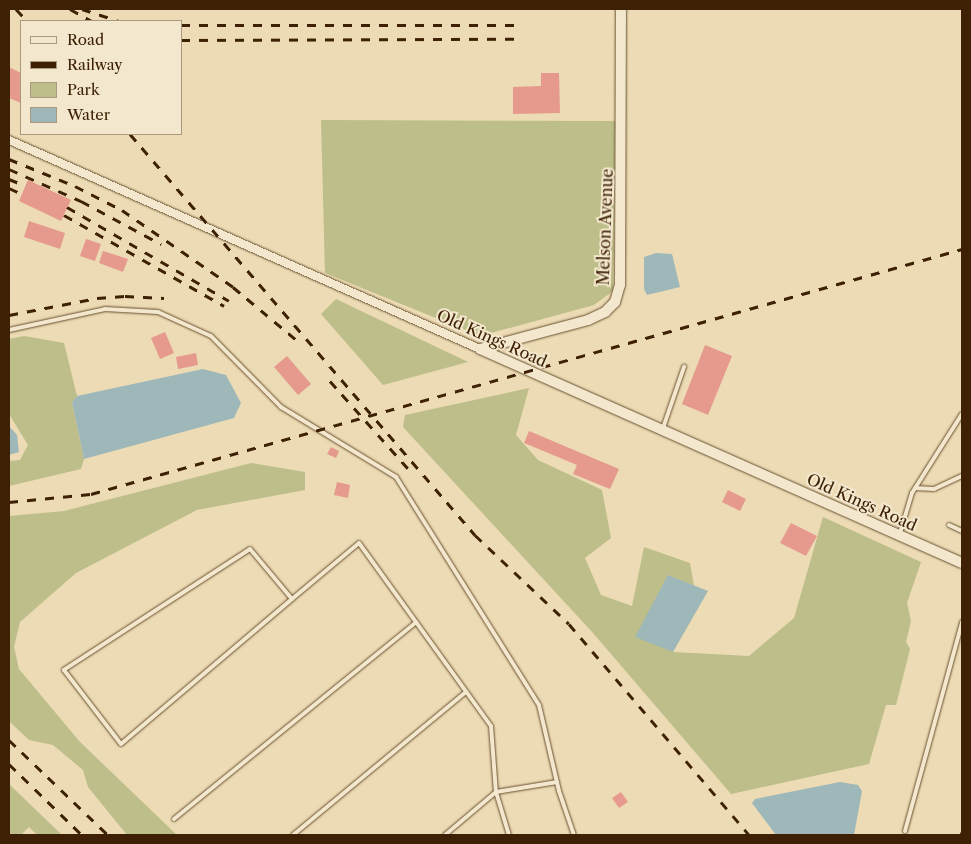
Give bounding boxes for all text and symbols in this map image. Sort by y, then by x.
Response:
legend [20,20,182,135]
text: Road [67,30,104,49]
text: Railway [67,55,123,74]
text: Park [67,80,100,99]
text: Water [67,105,110,124]
street label: Melson Avenue [593,168,617,286]
street label: Old Kings Road [434,305,550,371]
street label: Old Kings Road [804,469,920,535]

